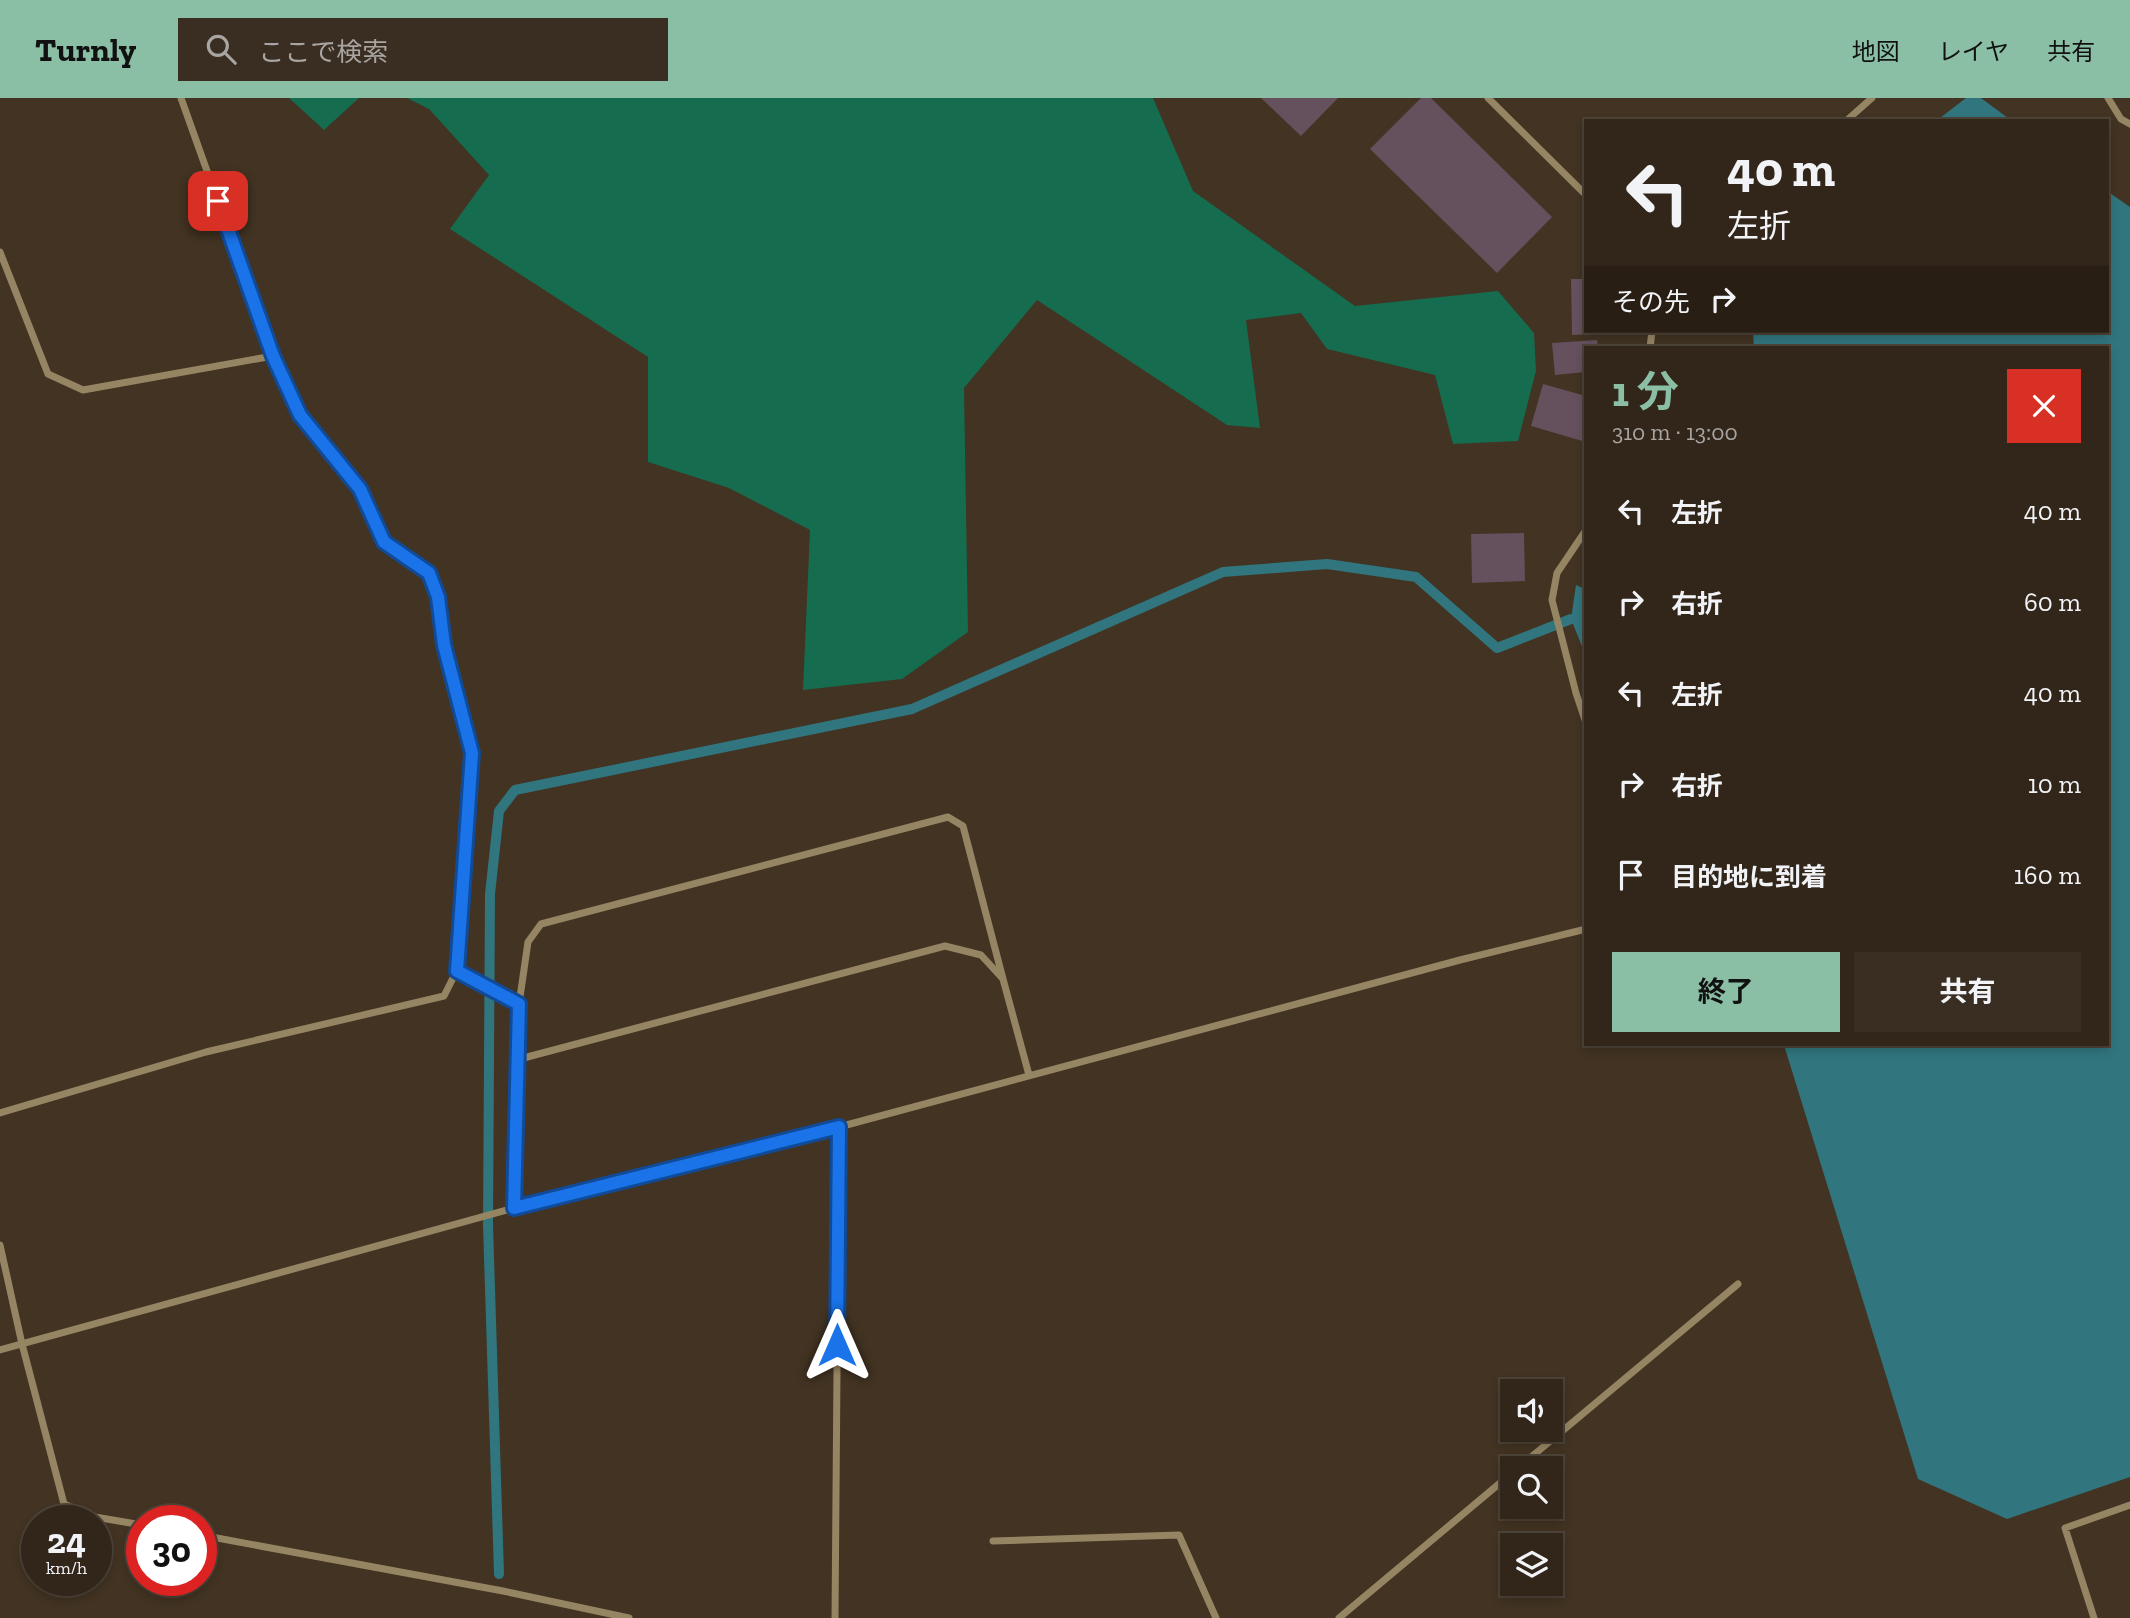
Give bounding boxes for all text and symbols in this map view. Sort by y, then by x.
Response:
search box [178,18,668,81]
text: Turnly [35,30,136,69]
icon: search [202,30,240,68]
text: ここで検索 [258,36,388,68]
text: 地図 [1852,37,1900,66]
text: レイヤ [1938,37,2009,66]
text: 共有 [2047,37,2095,66]
text: 40 m [1727,140,1835,199]
icon: left [1612,147,1703,238]
pin [188,171,248,231]
icon: arrive [199,182,237,220]
text: 左折 [1727,207,1791,245]
icon: right [1704,280,1742,318]
text: その先 [1612,286,1690,318]
text: 1 分 [1612,366,1679,417]
button: close [2007,369,2081,443]
text: 310 m · 13:00 [1612,418,1738,446]
icon: left [1612,492,1650,530]
text: 40 m [2024,495,2081,527]
text: 左折 [1671,497,1723,529]
icon: right [1612,583,1650,621]
text: 60 m [2024,586,2081,618]
text: 右折 [1671,588,1723,620]
icon: left [1612,674,1650,712]
text: 40 m [2024,677,2081,709]
text: 左折 [1671,679,1723,711]
icon: right [1612,765,1650,803]
text: 10 m [2028,768,2081,800]
text: 右折 [1671,770,1723,802]
icon: arrive [1612,856,1650,894]
text: 160 m [2014,859,2081,891]
text: 目的地に到着 [1671,861,1827,893]
button: 終了 [1612,952,1840,1032]
button: 共有 [1854,952,2081,1032]
position arrow [800,1308,874,1382]
map controls [1500,1379,1563,1596]
button: sound [1500,1379,1563,1442]
button: search [1500,1456,1563,1519]
speed limit sign: 30 [126,1505,217,1596]
text: 24 [47,1520,86,1562]
button: layers [1500,1533,1563,1596]
text: km/h [46,1557,87,1579]

